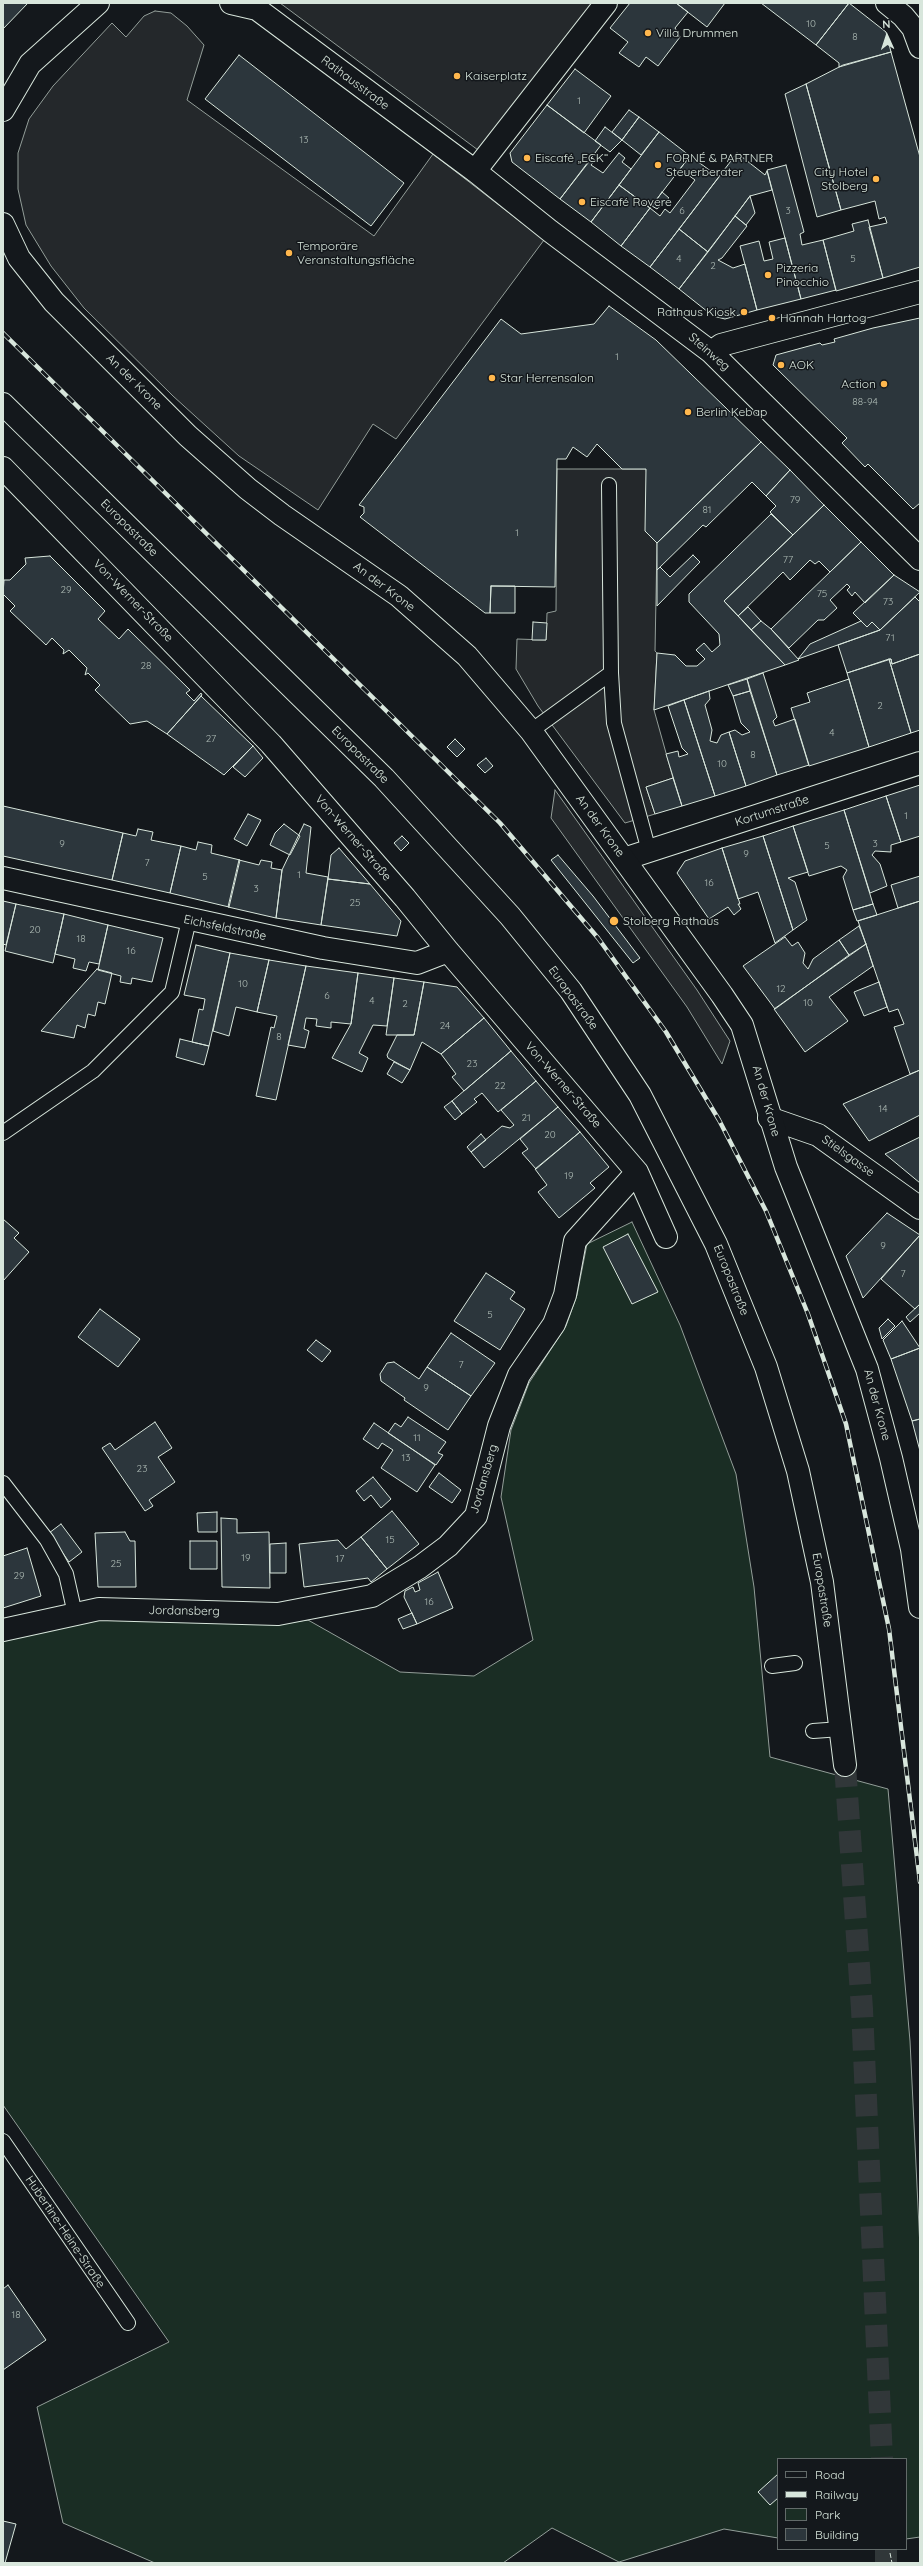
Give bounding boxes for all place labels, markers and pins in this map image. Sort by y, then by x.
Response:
place label: Villa Drummen [656,26,738,40]
marker: Villa Drummen [643,28,653,38]
place label: Kaiserplatz [465,69,527,83]
marker: Kaiserplatz [452,71,462,81]
place label: Eiscafé „ECK“ [535,151,608,165]
place label: FORNÉ & PARTNER Steuerberater [666,151,773,179]
marker: Eiscafé „ECK“ [522,153,532,163]
marker: FORNÉ & PARTNER Steuerberater [653,160,663,170]
place label: City Hotel Stolberg [814,165,868,193]
marker: City Hotel Stolberg [871,174,881,184]
place label: Eiscafé Rovere [590,195,672,209]
marker: Eiscafé Rovere [577,197,587,207]
place label: Temporäre Veranstaltungsfläche [297,239,415,267]
marker: Temporäre Veranstaltungsfläche [284,248,294,258]
place label: Pizzeria Pinocchio [776,261,829,289]
marker: Pizzeria Pinocchio [763,270,773,280]
place label: Rathaus Kiosk [657,305,736,319]
marker: Rathaus Kiosk [739,307,749,317]
place label: Hannah Hartog [780,311,866,325]
marker: Hannah Hartog [767,313,777,323]
place label: AOK [789,358,814,372]
marker: AOK [776,360,786,370]
place label: Star Herrensalon [500,371,594,385]
marker: Star Herrensalon [487,373,497,383]
place label: Action [841,377,876,391]
marker: Action [879,379,889,389]
place label: Berlin Kebap [696,405,767,419]
marker: Berlin Kebap [683,407,693,417]
place label: Stolberg Rathaus [623,914,719,928]
marker: Stolberg Rathaus [608,915,620,927]

